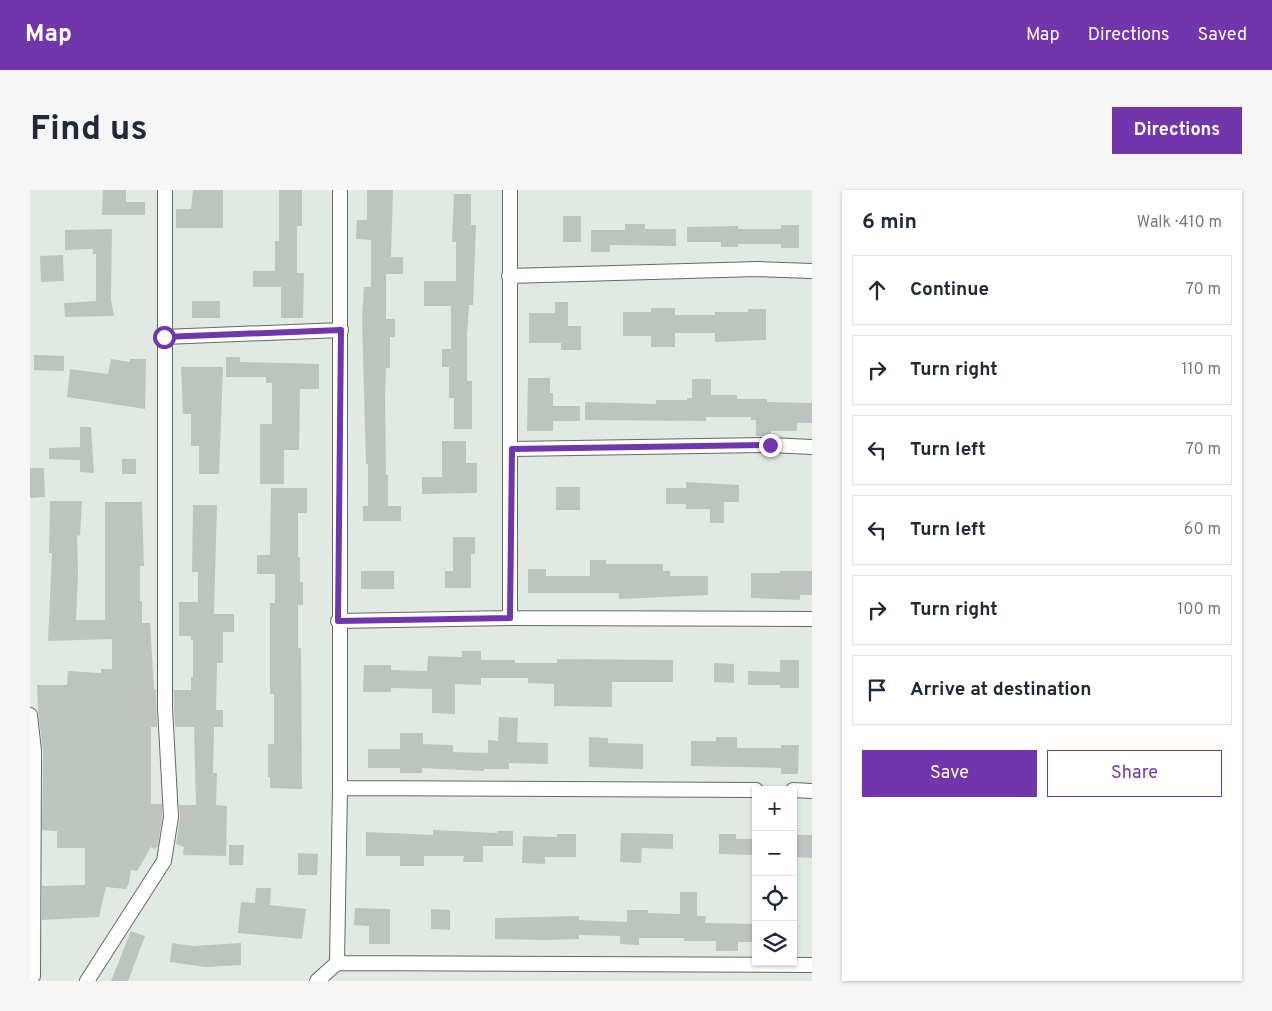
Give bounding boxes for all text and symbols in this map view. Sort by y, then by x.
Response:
text: Map [25,20,72,50]
text: Map [1026,24,1060,47]
text: Directions [1088,24,1170,47]
text: Saved [1198,24,1247,47]
button: Directions [1112,107,1242,154]
text: Find us [30,108,148,152]
text: 6 min [862,209,917,236]
text: Walk · 410 m [1137,213,1222,233]
icon: ahead [863,276,891,304]
text: Continue [910,278,989,302]
text: 70 m [1186,280,1221,300]
route start [153,326,176,349]
icon: right [863,356,891,384]
text: Turn right [910,358,998,382]
text: 110 m [1181,360,1221,380]
route end [759,434,782,457]
icon: left [863,436,891,464]
text: Turn left [910,438,986,462]
text: 70 m [1186,440,1221,460]
icon: left [863,516,891,544]
text: Turn left [910,518,986,542]
text: 60 m [1184,520,1221,540]
icon: right [863,596,891,624]
text: Turn right [910,598,998,622]
text: 100 m [1177,600,1221,620]
icon: arrive [863,676,891,704]
text: Arrive at destination [910,678,1091,702]
button: Save [862,750,1037,797]
button: Share [1047,750,1222,797]
map controls [752,786,797,966]
button: + [752,786,797,831]
button: − [752,831,797,876]
button: locate [752,876,797,921]
button: layers [752,921,797,966]

